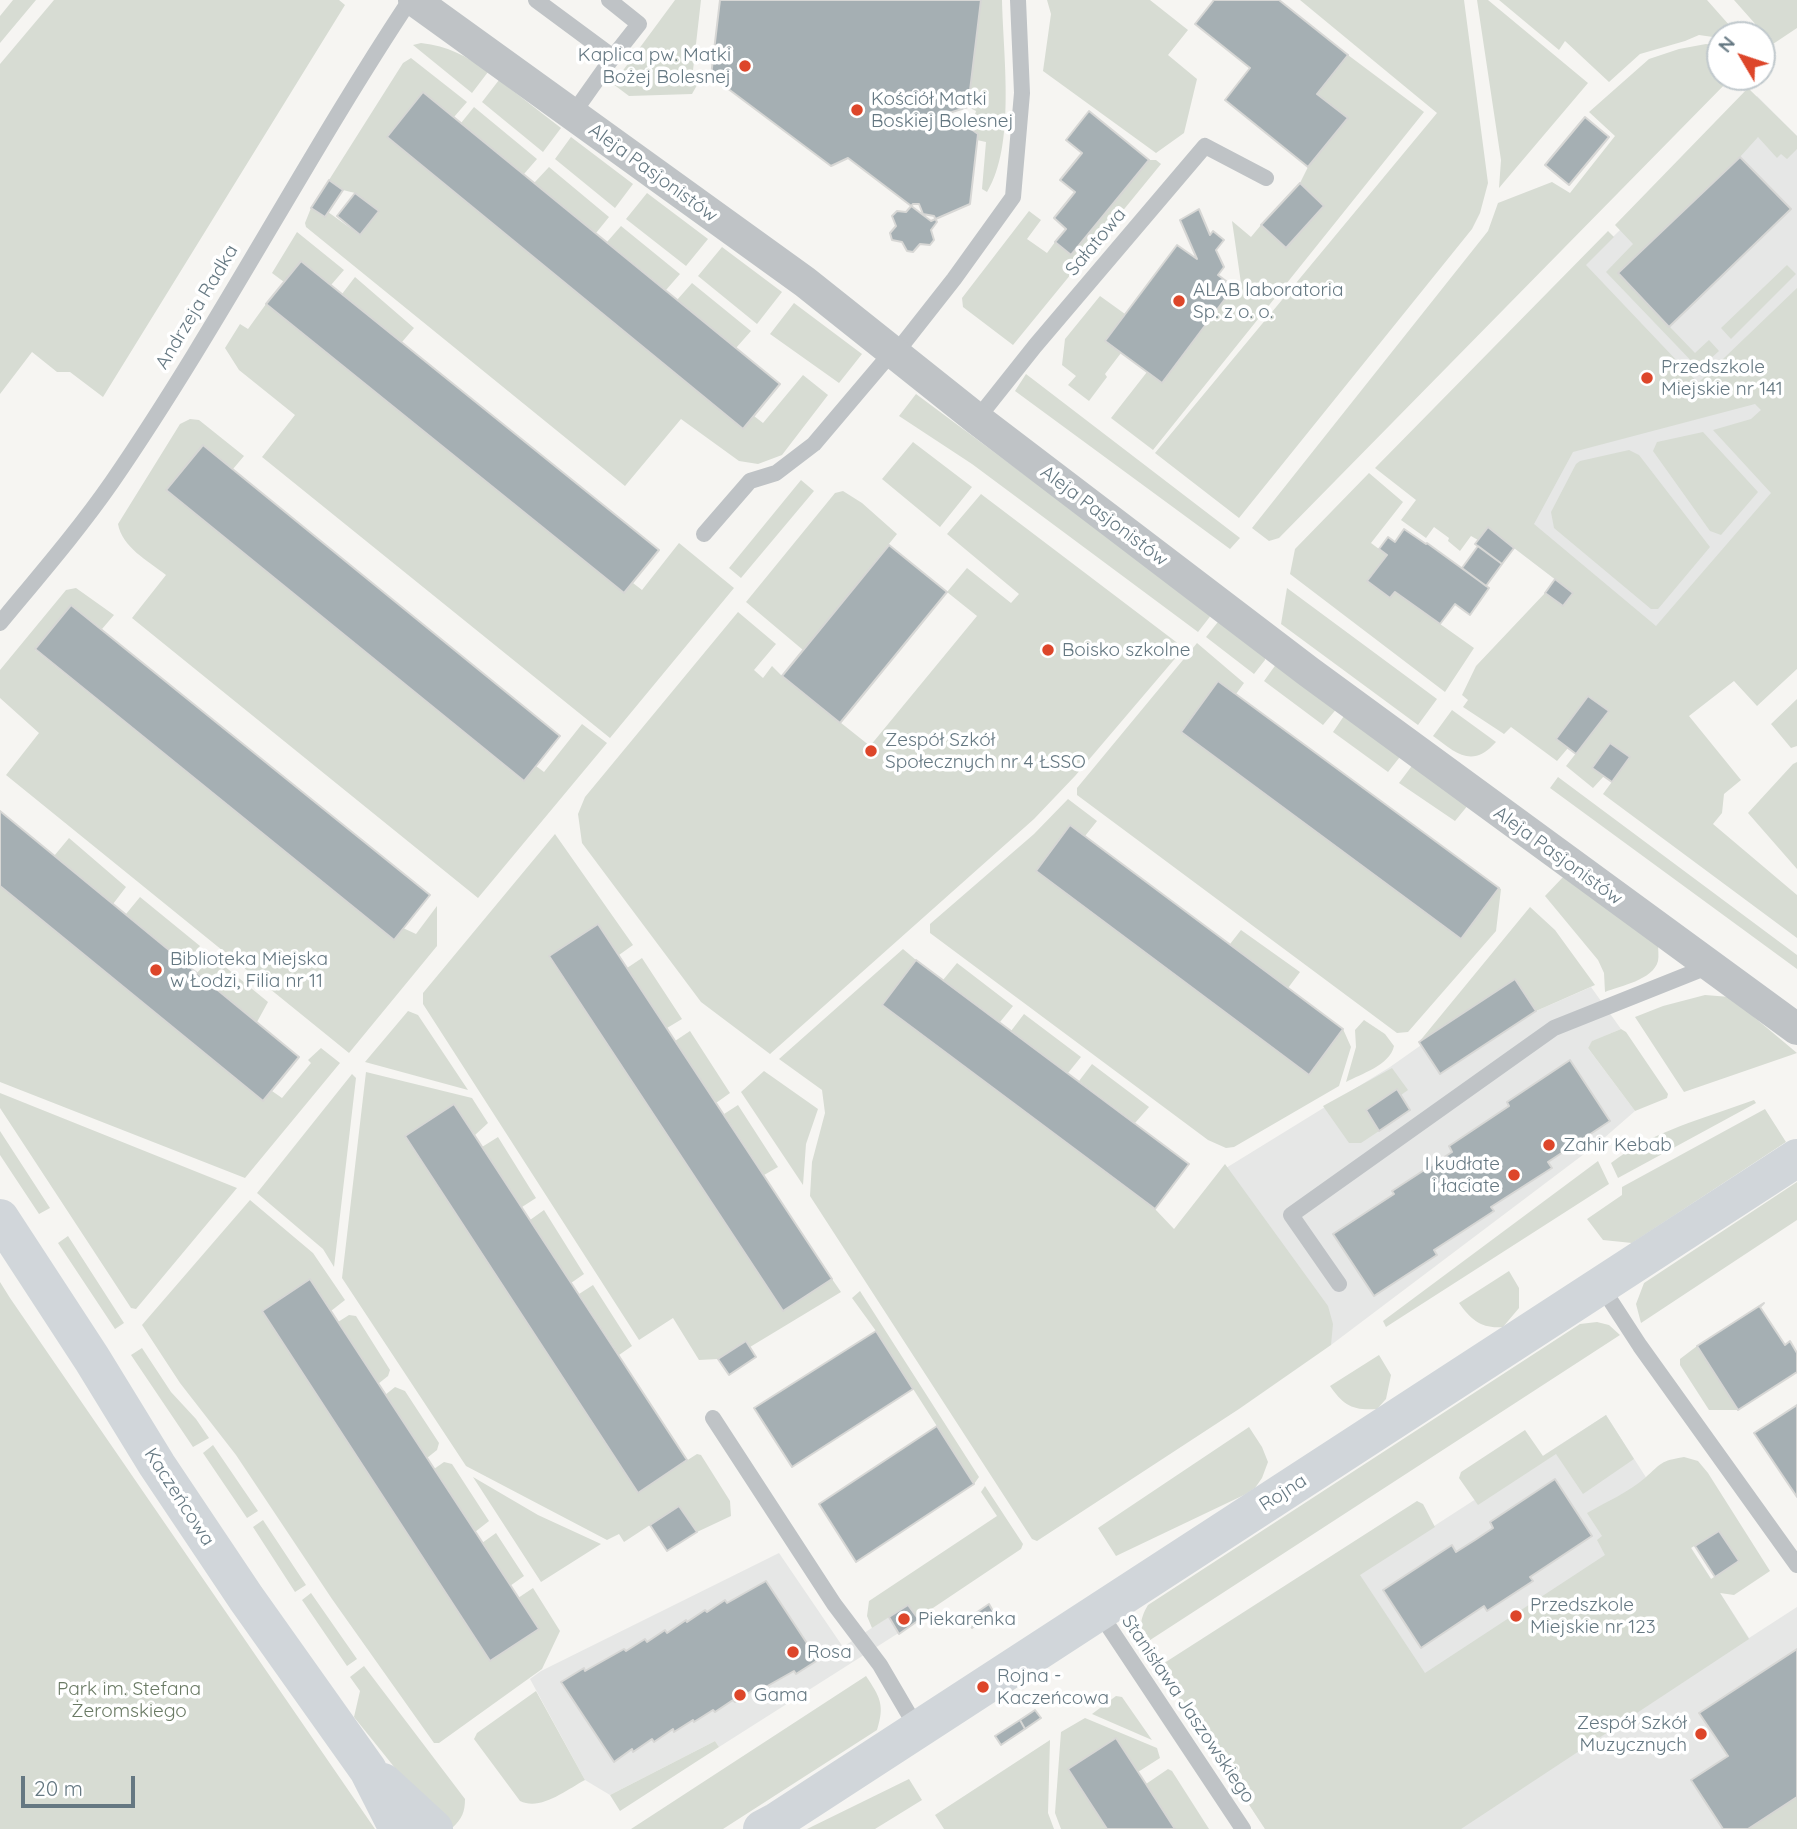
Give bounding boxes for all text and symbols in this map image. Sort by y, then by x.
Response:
north arrow [1706,21,1776,91]
text: N [1713,31,1740,57]
place label: Kaplica pw. Matki Bożej Bolesnej [578,44,731,88]
marker: Kaplica pw. Matki Bożej Bolesnej [737,58,753,74]
place label: Kościół Matki Boskiej Bolesnej [871,88,1014,132]
marker: Kościół Matki Boskiej Bolesnej [849,102,865,118]
street label: Aleja Pasjonistów [584,119,722,227]
street label: Sałatowa [1061,203,1131,281]
street label: Andrzeja Radka [151,241,243,373]
place label: ALAB laboratoria Sp. z o. o. [1193,279,1343,323]
marker: ALAB laboratoria Sp. z o. o. [1171,293,1187,309]
place label: Przedszkole Miejskie nr 141 [1661,356,1783,400]
marker: Przedszkole Miejskie nr 141 [1639,370,1655,386]
street label: Aleja Pasjonistów [1036,461,1172,571]
place label: Boisko szkolne [1062,639,1191,661]
marker: Boisko szkolne [1040,642,1056,658]
place label: Zespół Szkół Społecznych nr 4 ŁSSO [885,729,1086,773]
marker: Zespół Szkół Społecznych nr 4 ŁSSO [863,743,879,759]
street label: Aleja Pasjonistów [1489,802,1627,910]
place label: Biblioteka Miejska w Łodzi, Filia nr 11 [170,948,328,992]
marker: Biblioteka Miejska w Łodzi, Filia nr 11 [148,962,164,978]
place label: Zahir Kebab [1563,1134,1672,1156]
marker: Zahir Kebab [1541,1137,1557,1153]
place label: I kudłate i łaciate [1425,1153,1500,1197]
marker: I kudłate i łaciate [1506,1167,1522,1183]
street label: Kaczeńcowa [139,1444,219,1550]
street label: Rojna [1255,1469,1311,1517]
place label: Przedszkole Miejskie nr 123 [1530,1594,1656,1638]
place label: Piekarenka [918,1608,1016,1630]
marker: Przedszkole Miejskie nr 123 [1508,1608,1524,1624]
marker: Piekarenka [896,1611,912,1627]
street label: Stanisława Jaszowskiego [1116,1611,1260,1807]
place label: Rosa [807,1641,852,1663]
marker: Rosa [785,1644,801,1660]
place label: Rojna - Kaczeńcowa [997,1665,1109,1709]
park label: Park im. Stefana Żeromskiego [57,1678,201,1722]
marker: Rojna - Kaczeńcowa [975,1679,991,1695]
place label: Gama [754,1684,808,1706]
marker: Gama [732,1687,748,1703]
place label: Zespół Szkół Muzycznych [1577,1712,1687,1756]
marker: Zespół Szkół Muzycznych [1693,1726,1709,1742]
scale bar [24,1762,138,1806]
text: 20 m [34,1775,83,1801]

